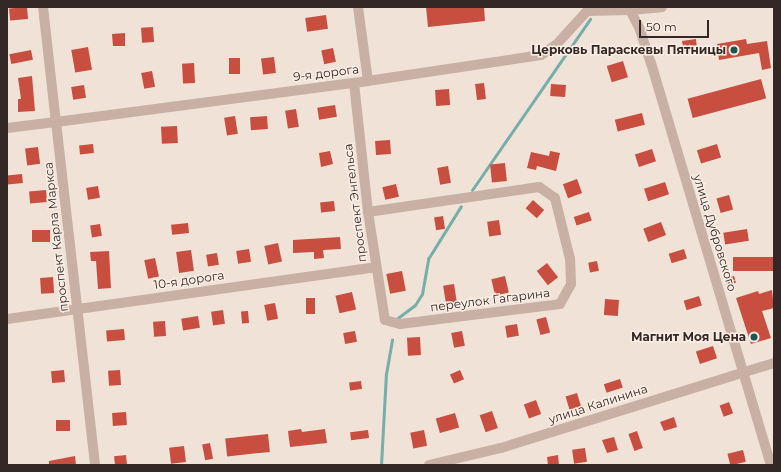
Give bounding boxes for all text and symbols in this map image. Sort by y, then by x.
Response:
scale bar [641,12,711,38]
text: 50 m [646,19,677,34]
place label: Церковь Параскевы Пятницы [531,43,726,57]
marker: Церковь Параскевы Пятницы [729,45,739,55]
street label: 9-я дорога [292,62,360,84]
street label: проспект Энгельса [341,143,369,263]
street label: проспект Карла Маркса [41,161,71,313]
street label: улица Дубровского [690,173,740,293]
street label: 10-я дорога [153,268,225,292]
street label: переулок Гагарина [429,286,551,314]
place label: Магнит Моя Цена [631,330,746,344]
marker: Магнит Моя Цена [749,332,759,342]
street label: улица Калинина [547,381,649,427]

